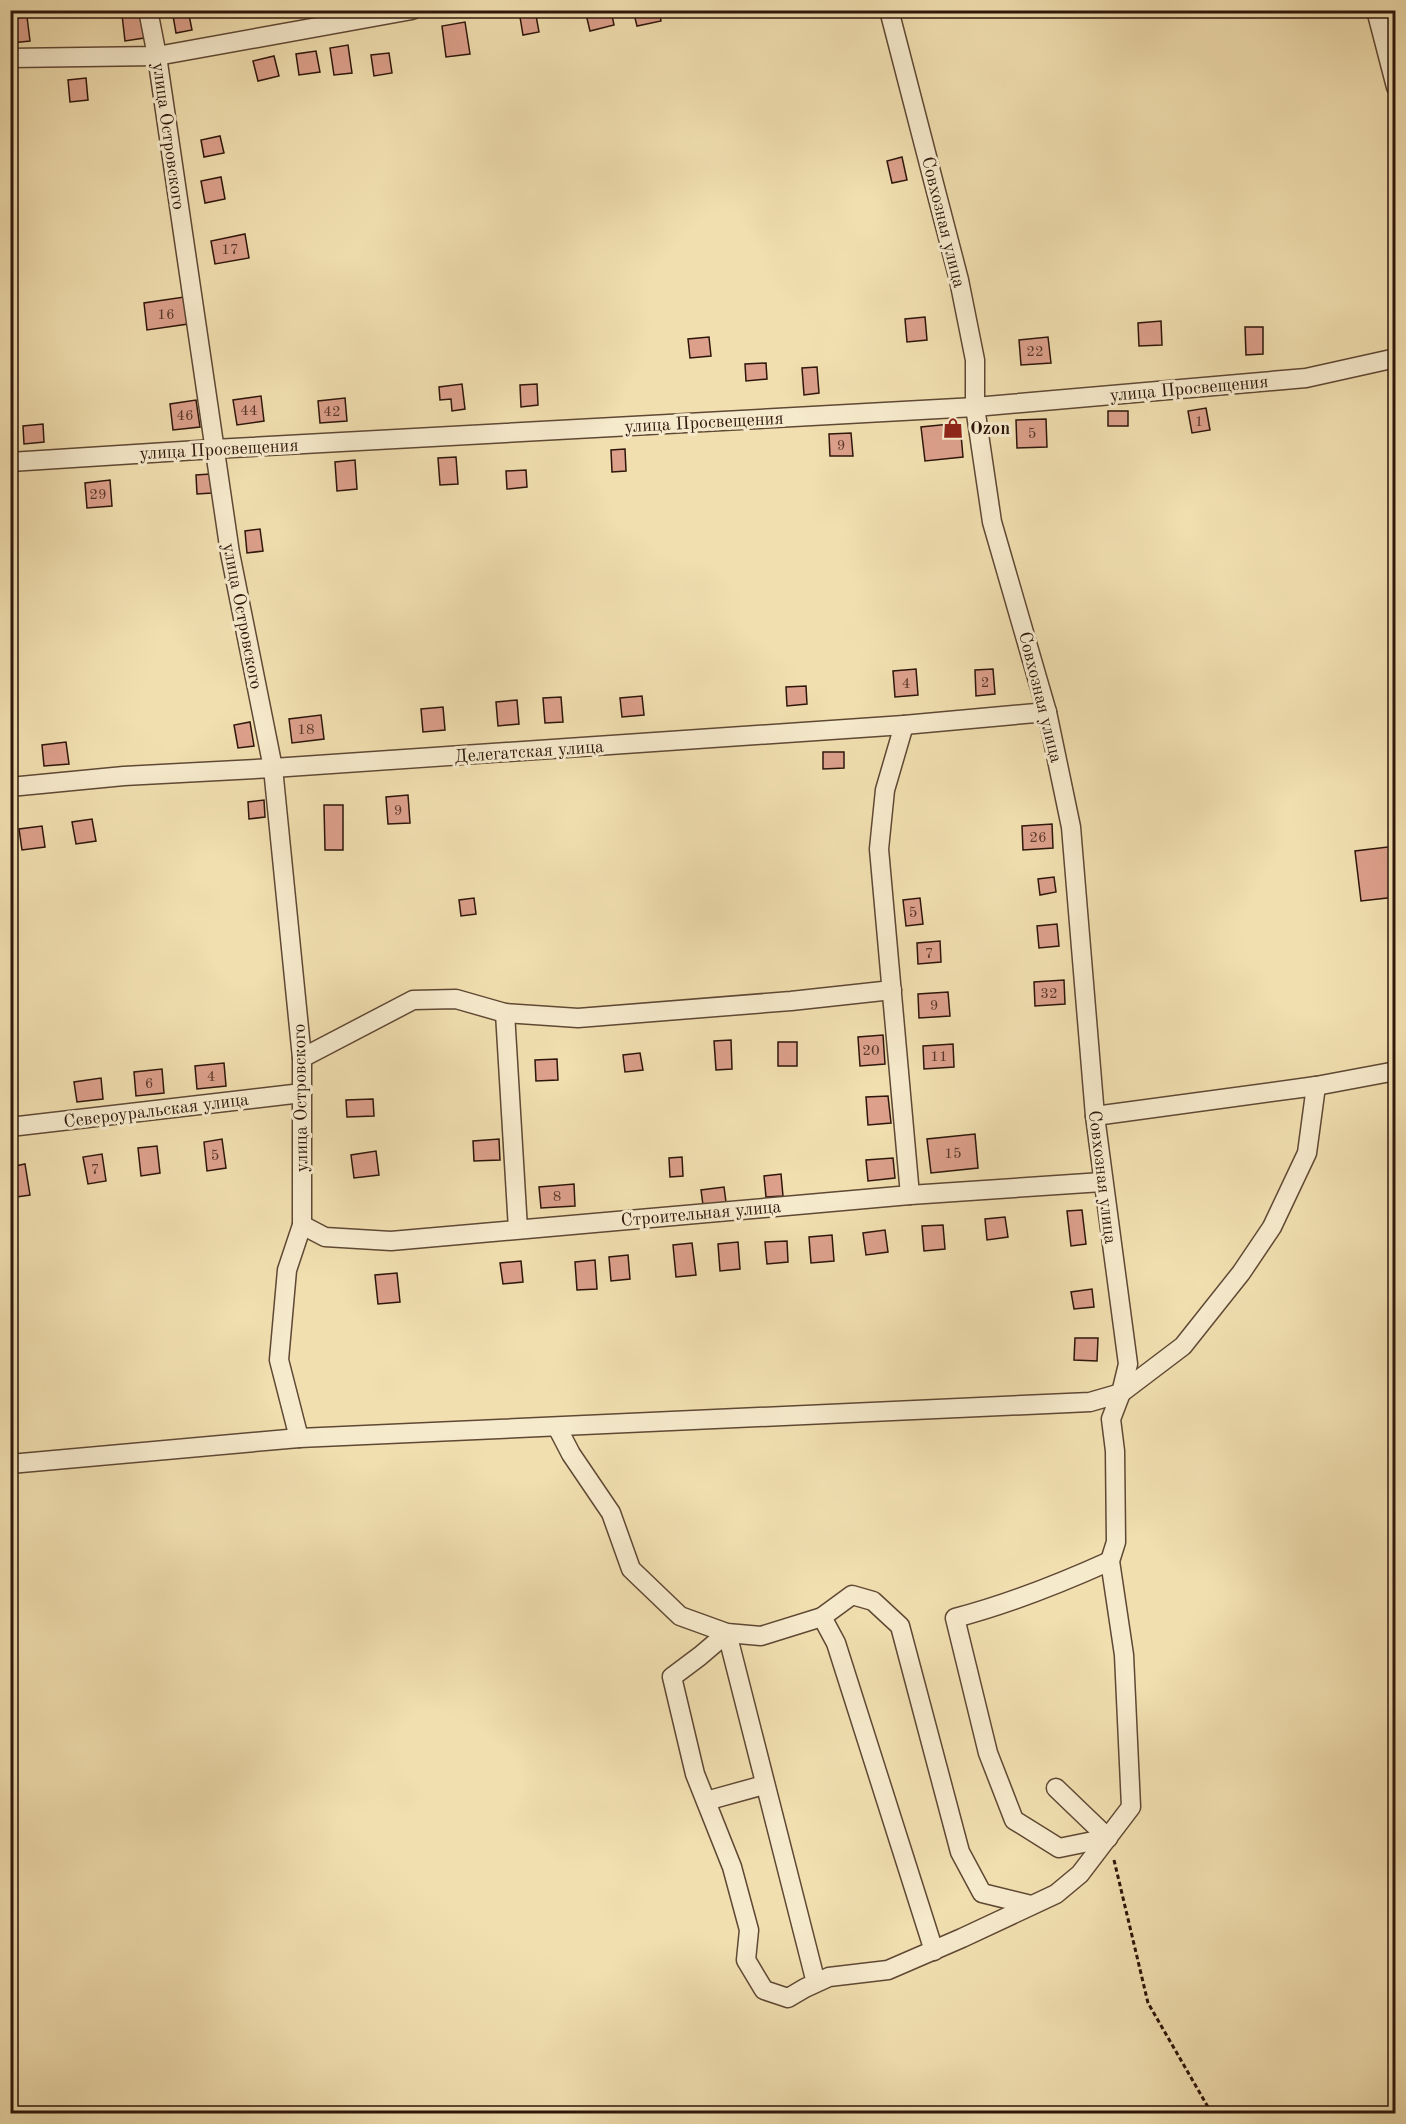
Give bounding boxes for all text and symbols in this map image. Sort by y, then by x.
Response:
street label: улица Островского [149,61,187,211]
street label: Совхозная улица [918,155,968,290]
house number: 17 [221,243,239,258]
house number: 16 [157,308,175,323]
house number: 22 [1026,345,1044,360]
street label: улица Просвещения [1109,373,1269,405]
house number: 44 [240,404,258,419]
house number: 42 [323,405,341,420]
house number: 46 [176,409,194,424]
street label: улица Просвещения [624,410,784,436]
house number: 1 [1195,415,1203,430]
shop icon: Ozon [941,416,965,440]
place label: Ozon [970,420,1010,438]
house number: 5 [1028,427,1036,442]
street label: улица Просвещения [139,437,299,463]
house number: 9 [837,439,845,454]
house number: 29 [89,488,107,503]
street label: улица Островского [219,542,265,691]
street label: Совхозная улица [1015,630,1065,765]
house number: 2 [981,676,989,691]
house number: 4 [902,677,910,692]
house number: 18 [297,723,315,738]
street label: Делегатская улица [454,738,605,766]
house number: 9 [394,804,402,819]
house number: 26 [1029,831,1047,846]
house number: 5 [909,906,917,921]
house number: 7 [925,947,933,962]
house number: 32 [1040,987,1058,1002]
house number: 9 [930,999,938,1014]
street label: улица Островского [291,1023,311,1172]
house number: 20 [862,1044,880,1059]
house number: 11 [930,1050,948,1065]
house number: 4 [207,1070,215,1085]
house number: 6 [145,1077,153,1092]
street label: Североуральская улица [62,1091,250,1131]
street label: Совхозная улица [1085,1109,1119,1245]
house number: 15 [944,1147,962,1162]
house number: 5 [211,1149,219,1164]
house number: 7 [91,1163,99,1178]
house number: 8 [553,1190,561,1205]
street label: Строительная улица [620,1198,782,1230]

